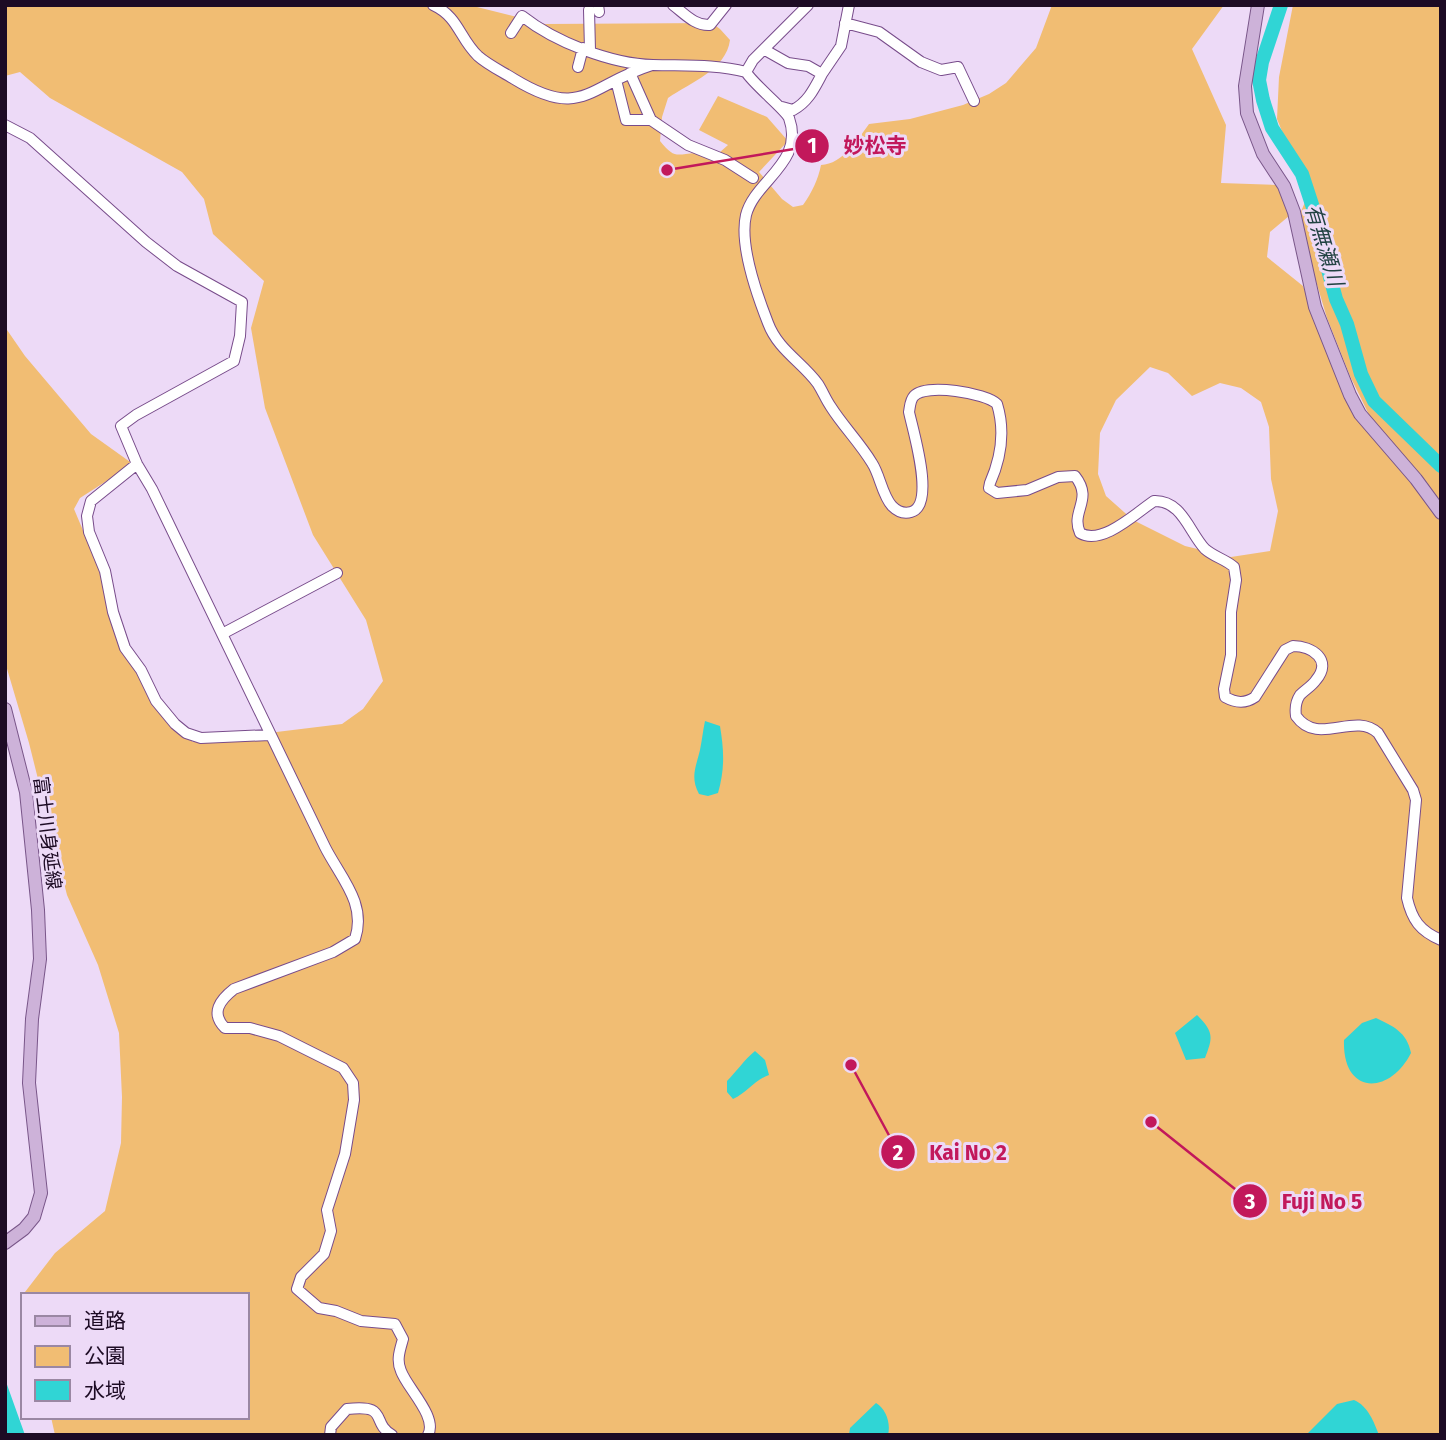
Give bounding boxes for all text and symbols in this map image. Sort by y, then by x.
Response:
callout: 妙松寺 [795,125,921,167]
text: 1 [807,133,817,159]
text: 妙松寺 [844,133,907,159]
water label: 有無瀬川 [1299,201,1349,291]
street label: 富士川身延線 [29,775,66,891]
callout: Kai No 2 [881,1131,1021,1173]
text: 2 [893,1140,904,1166]
text: Kai No 2 [929,1140,1007,1166]
callout: Fuji No 5 [1232,1180,1376,1222]
text: 3 [1244,1189,1256,1215]
text: Fuji No 5 [1282,1189,1362,1215]
legend [21,1293,248,1419]
text: 道路 [84,1308,126,1334]
text: 公園 [84,1343,126,1369]
text: 水域 [84,1378,126,1404]

